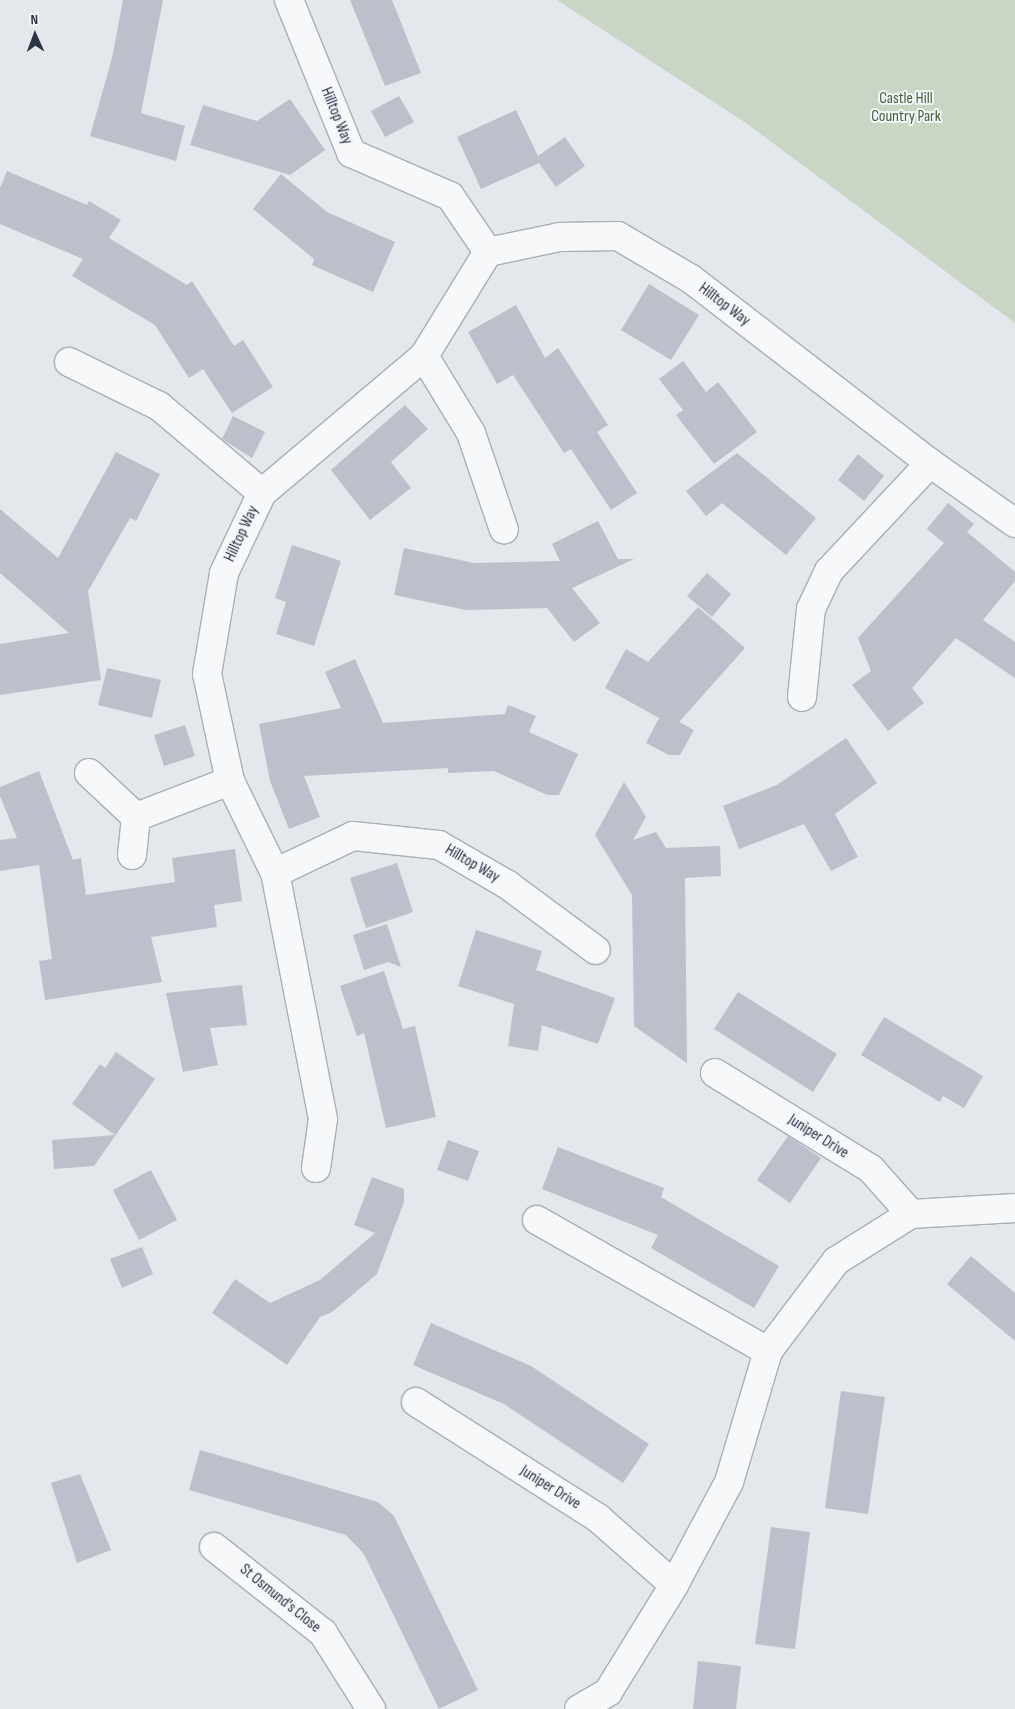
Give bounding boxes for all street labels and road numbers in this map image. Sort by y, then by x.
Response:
street label: Hilltop Way [316,85,356,147]
street label: Hilltop Way [694,279,754,331]
street label: Hilltop Way [221,503,263,565]
street label: Hilltop Way [441,841,503,887]
street label: Juniper Drive [784,1111,852,1163]
street label: Juniper Drive [516,1462,584,1514]
street label: St Osmund's Close [236,1560,324,1638]

